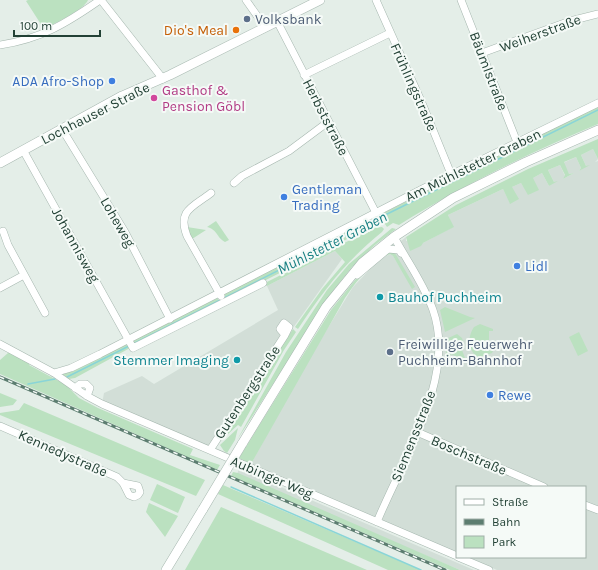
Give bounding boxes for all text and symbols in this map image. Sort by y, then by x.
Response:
place label: Volksbank [255,11,322,28]
street label: Weiherstraße [497,11,583,56]
scale bar [14,12,100,38]
marker: Volksbank [242,14,252,24]
text: 100 m [20,19,52,33]
place label: Dio's Meal [164,22,228,39]
marker: Dio's Meal [231,25,241,35]
street label: Bäumlstraße [466,29,511,113]
street label: Frühlingstraße [386,40,441,134]
place label: ADA Afro-Shop [12,73,104,90]
marker: ADA Afro-Shop [107,76,117,86]
street label: Herbststraße [299,76,352,158]
street label: Lochhauser Straße [38,79,152,148]
place label: Gasthof & Pension Göbl [162,82,245,115]
marker: Gasthof & Pension Göbl [149,93,159,103]
street label: Am Mühlstetter Graben [403,125,544,206]
place label: Gentleman Trading [292,181,362,214]
marker: Gentleman Trading [279,192,289,202]
street label: Loheweg [96,194,139,250]
street label: Johannisweg [48,205,103,286]
water label: Mühlstetter Graben [274,208,390,278]
place label: Lidl [525,258,548,275]
marker: Lidl [512,261,522,271]
place label: Bauhof Puchheim [388,289,502,306]
marker: Bauhof Puchheim [375,292,385,302]
place label: Freiwillige Feuerwehr Puchheim-Bahnhof [398,336,533,369]
street label: Gutenbergstraße [211,342,284,442]
marker: Freiwillige Feuerwehr Puchheim-Bahnhof [385,347,395,357]
place label: Stemmer Imaging [113,352,229,369]
marker: Stemmer Imaging [232,355,242,365]
place label: Rewe [498,387,531,404]
street label: Siemensstraße [387,388,440,484]
marker: Rewe [485,390,495,400]
street label: Kennedystraße [16,426,110,481]
street label: Boschstraße [428,432,509,479]
street label: Aubinger Weg [228,452,316,503]
legend [456,486,586,558]
text: Straße [492,495,528,509]
text: Bahn [492,515,521,529]
text: Park [492,535,517,549]

